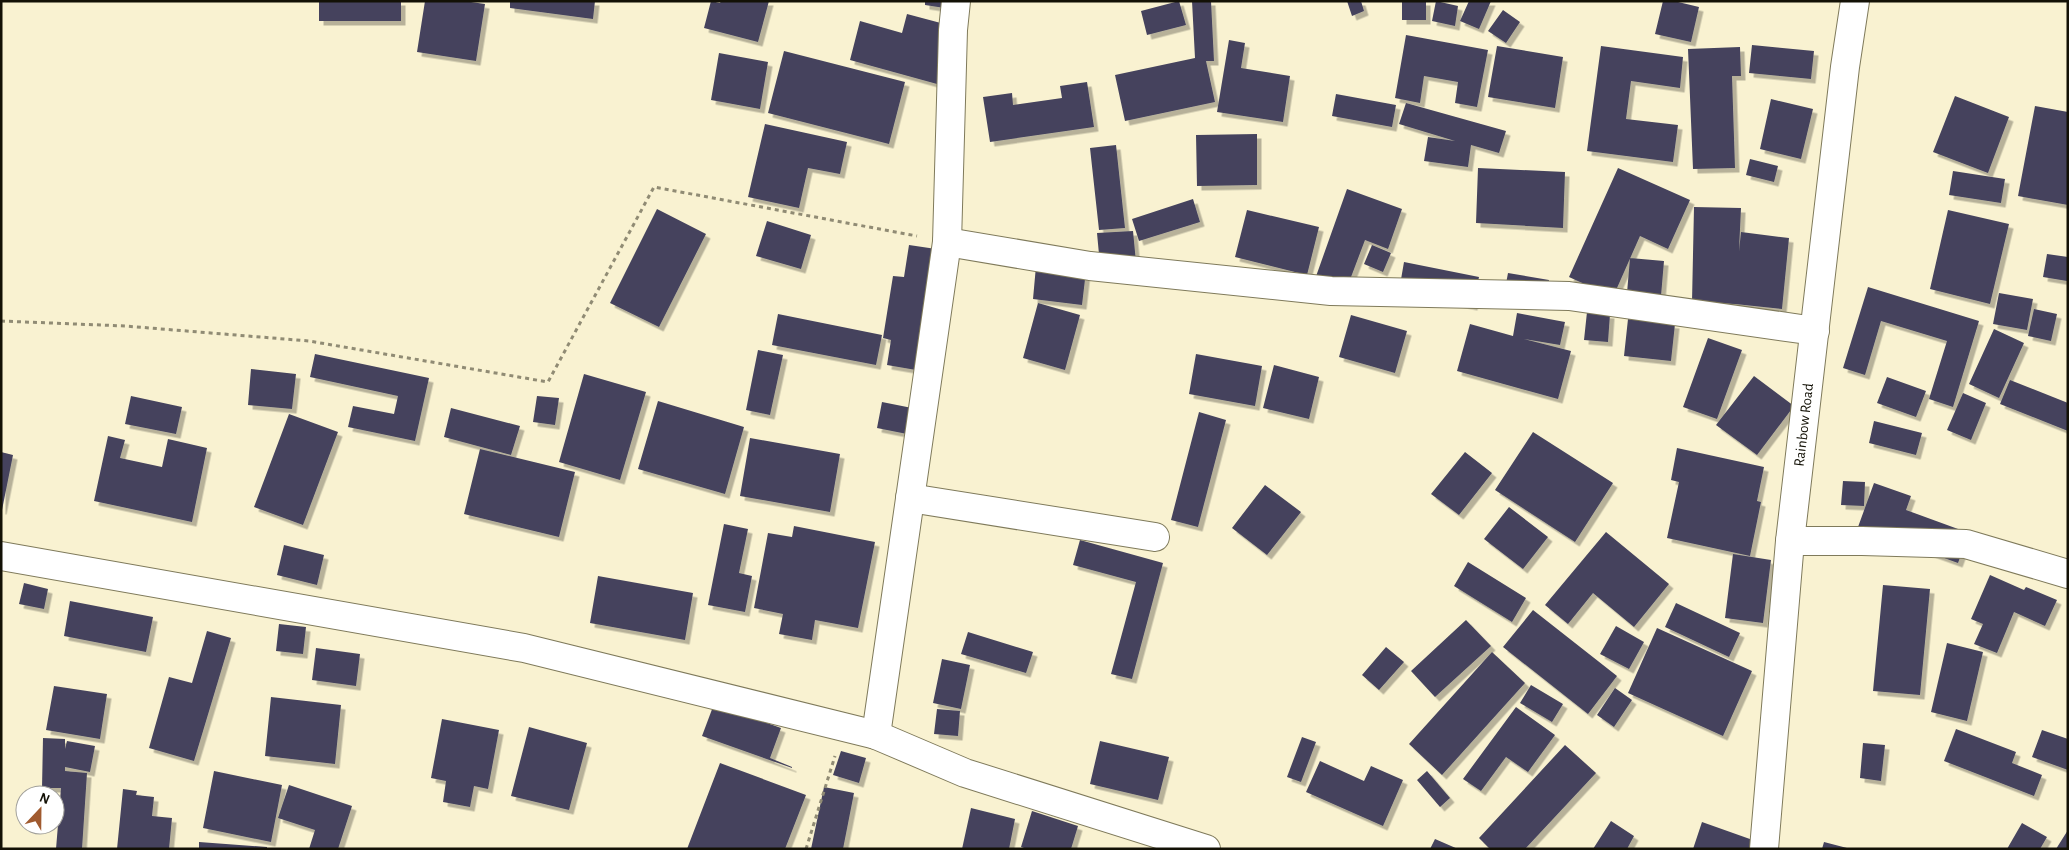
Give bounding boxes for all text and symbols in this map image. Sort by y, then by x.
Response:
street label: Rainbow Road [1792,382,1816,467]
north arrow [15,785,65,835]
text: N [37,791,52,807]

